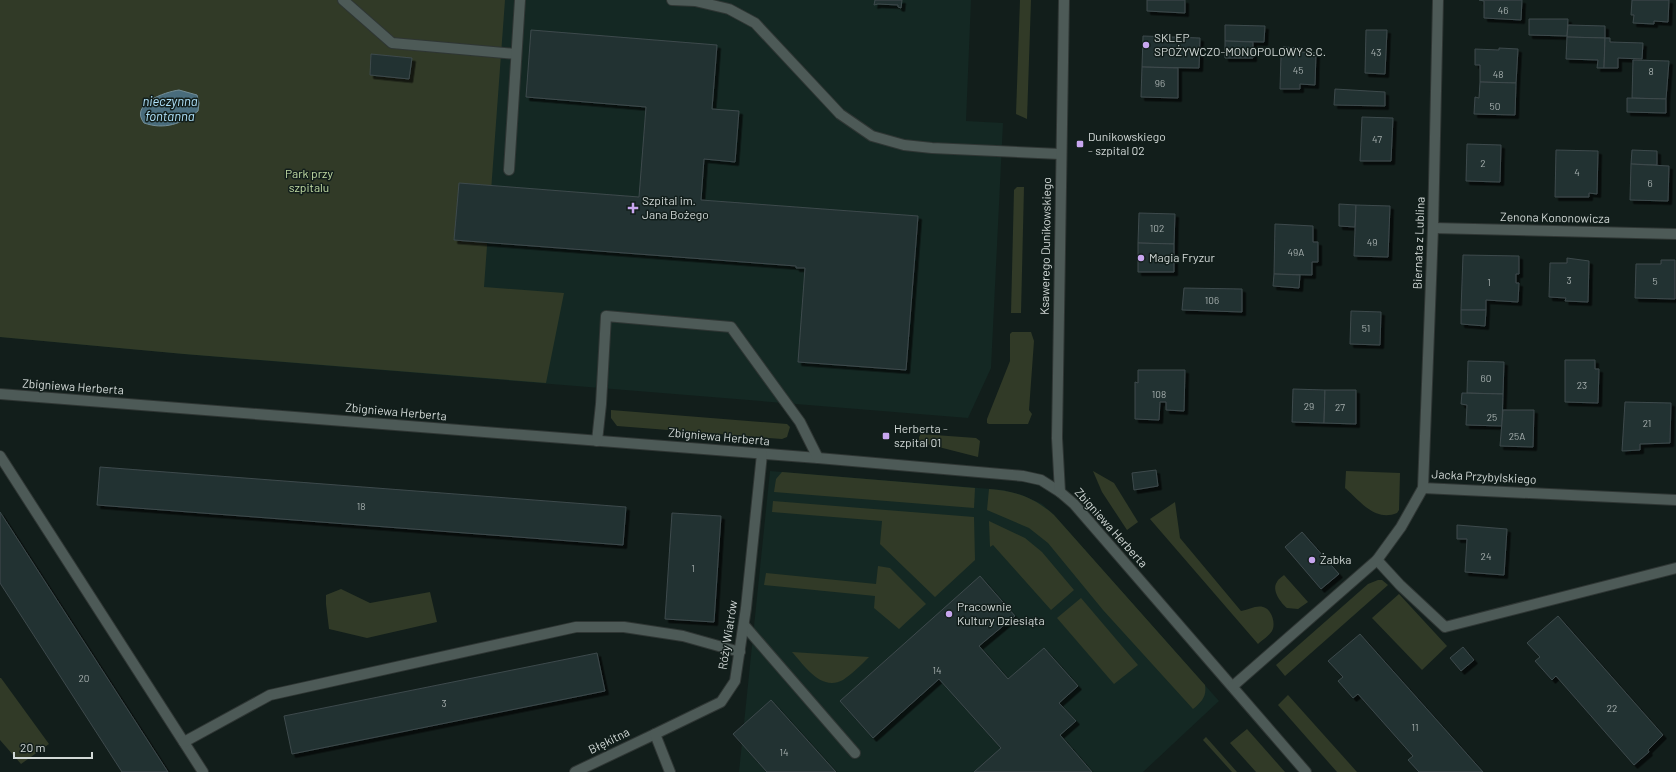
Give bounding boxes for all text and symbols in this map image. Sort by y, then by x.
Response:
house number: 46 [1498,4,1508,16]
place label: SKLEP SPOŻYWCZO-MONOPOLOWY S.C. [1154,30,1326,58]
marker: SKLEP SPOŻYWCZO-MONOPOLOWY S.C. [1141,40,1151,50]
house number: 43 [1371,46,1381,58]
house number: 45 [1293,64,1303,76]
house number: 8 [1648,65,1654,77]
house number: 48 [1493,68,1503,80]
house number: 96 [1155,77,1165,89]
water label: nieczynna fontanna [142,93,198,124]
house number: 50 [1490,100,1500,112]
place label: Dunikowskiego - szpital 02 [1088,129,1166,157]
house number: 47 [1372,133,1382,145]
marker: Dunikowskiego - szpital 02 [1075,139,1085,149]
house number: 2 [1480,157,1486,169]
park label: Park przy szpitalu [285,166,333,194]
house number: 4 [1574,166,1580,178]
street label: Ksawerego Dunikowskiego [1037,177,1053,315]
house number: 6 [1647,177,1653,189]
place label: Szpital im. Jana Bożego [642,193,709,221]
street label: Biernata z Lublina [1409,196,1427,290]
marker: Szpital im. Jana Bożego [627,202,639,214]
street label: Zenona Kononowicza [1500,209,1610,225]
house number: 102 [1150,222,1164,234]
house number: 49 [1367,236,1377,248]
house number: 49A [1288,246,1304,258]
place label: Magia Fryzur [1149,250,1215,264]
marker: Magia Fryzur [1136,253,1146,263]
house number: 3 [1566,274,1572,286]
house number: 5 [1652,275,1658,287]
house number: 1 [1487,276,1491,288]
house number: 106 [1205,294,1219,306]
house number: 51 [1362,322,1370,334]
house number: 60 [1481,372,1491,384]
street label: Zbigniewa Herberta [22,375,124,397]
house number: 23 [1577,379,1587,391]
house number: 108 [1152,388,1166,400]
street label: Zbigniewa Herberta [345,400,447,422]
house number: 29 [1304,400,1314,412]
house number: 27 [1335,401,1345,413]
house number: 25 [1487,411,1497,423]
house number: 21 [1643,417,1651,429]
place label: Herberta - szpital 01 [894,421,948,449]
street label: Zbigniewa Herberta [668,425,770,447]
house number: 25A [1509,430,1525,442]
marker: Herberta - szpital 01 [881,431,891,441]
street label: Jacka Przybylskiego [1431,466,1537,486]
street label: Zbigniewa Herberta [1072,485,1151,570]
house number: 18 [357,500,365,512]
house number: 24 [1481,550,1491,562]
place label: Żabka [1320,552,1351,566]
marker: Żabka [1307,555,1317,565]
house number: 1 [691,562,695,574]
street label: Róży Wiatrów [715,599,739,671]
place label: Pracownie Kultury Dziesiąta [957,599,1045,627]
marker: Pracownie Kultury Dziesiąta [944,609,954,619]
house number: 14 [932,664,942,676]
house number: 20 [78,672,90,684]
house number: 3 [441,697,447,709]
house number: 22 [1607,702,1617,714]
house number: 11 [1411,721,1419,733]
street label: Błękitna [586,724,631,756]
scale bar [14,734,92,760]
text: 20 m [20,740,46,754]
house number: 14 [779,746,789,758]

